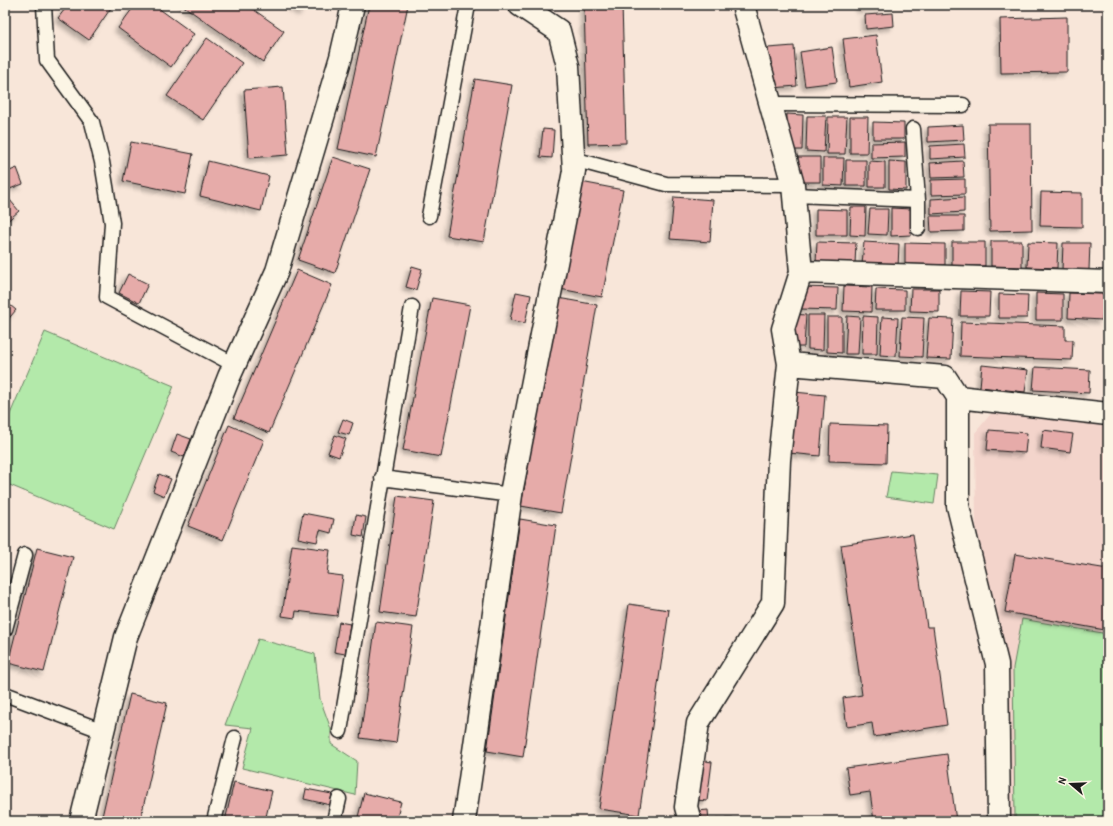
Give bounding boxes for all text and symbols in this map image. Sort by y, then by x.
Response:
north arrow [1051,764,1091,804]
text: N [1054,776,1069,786]

